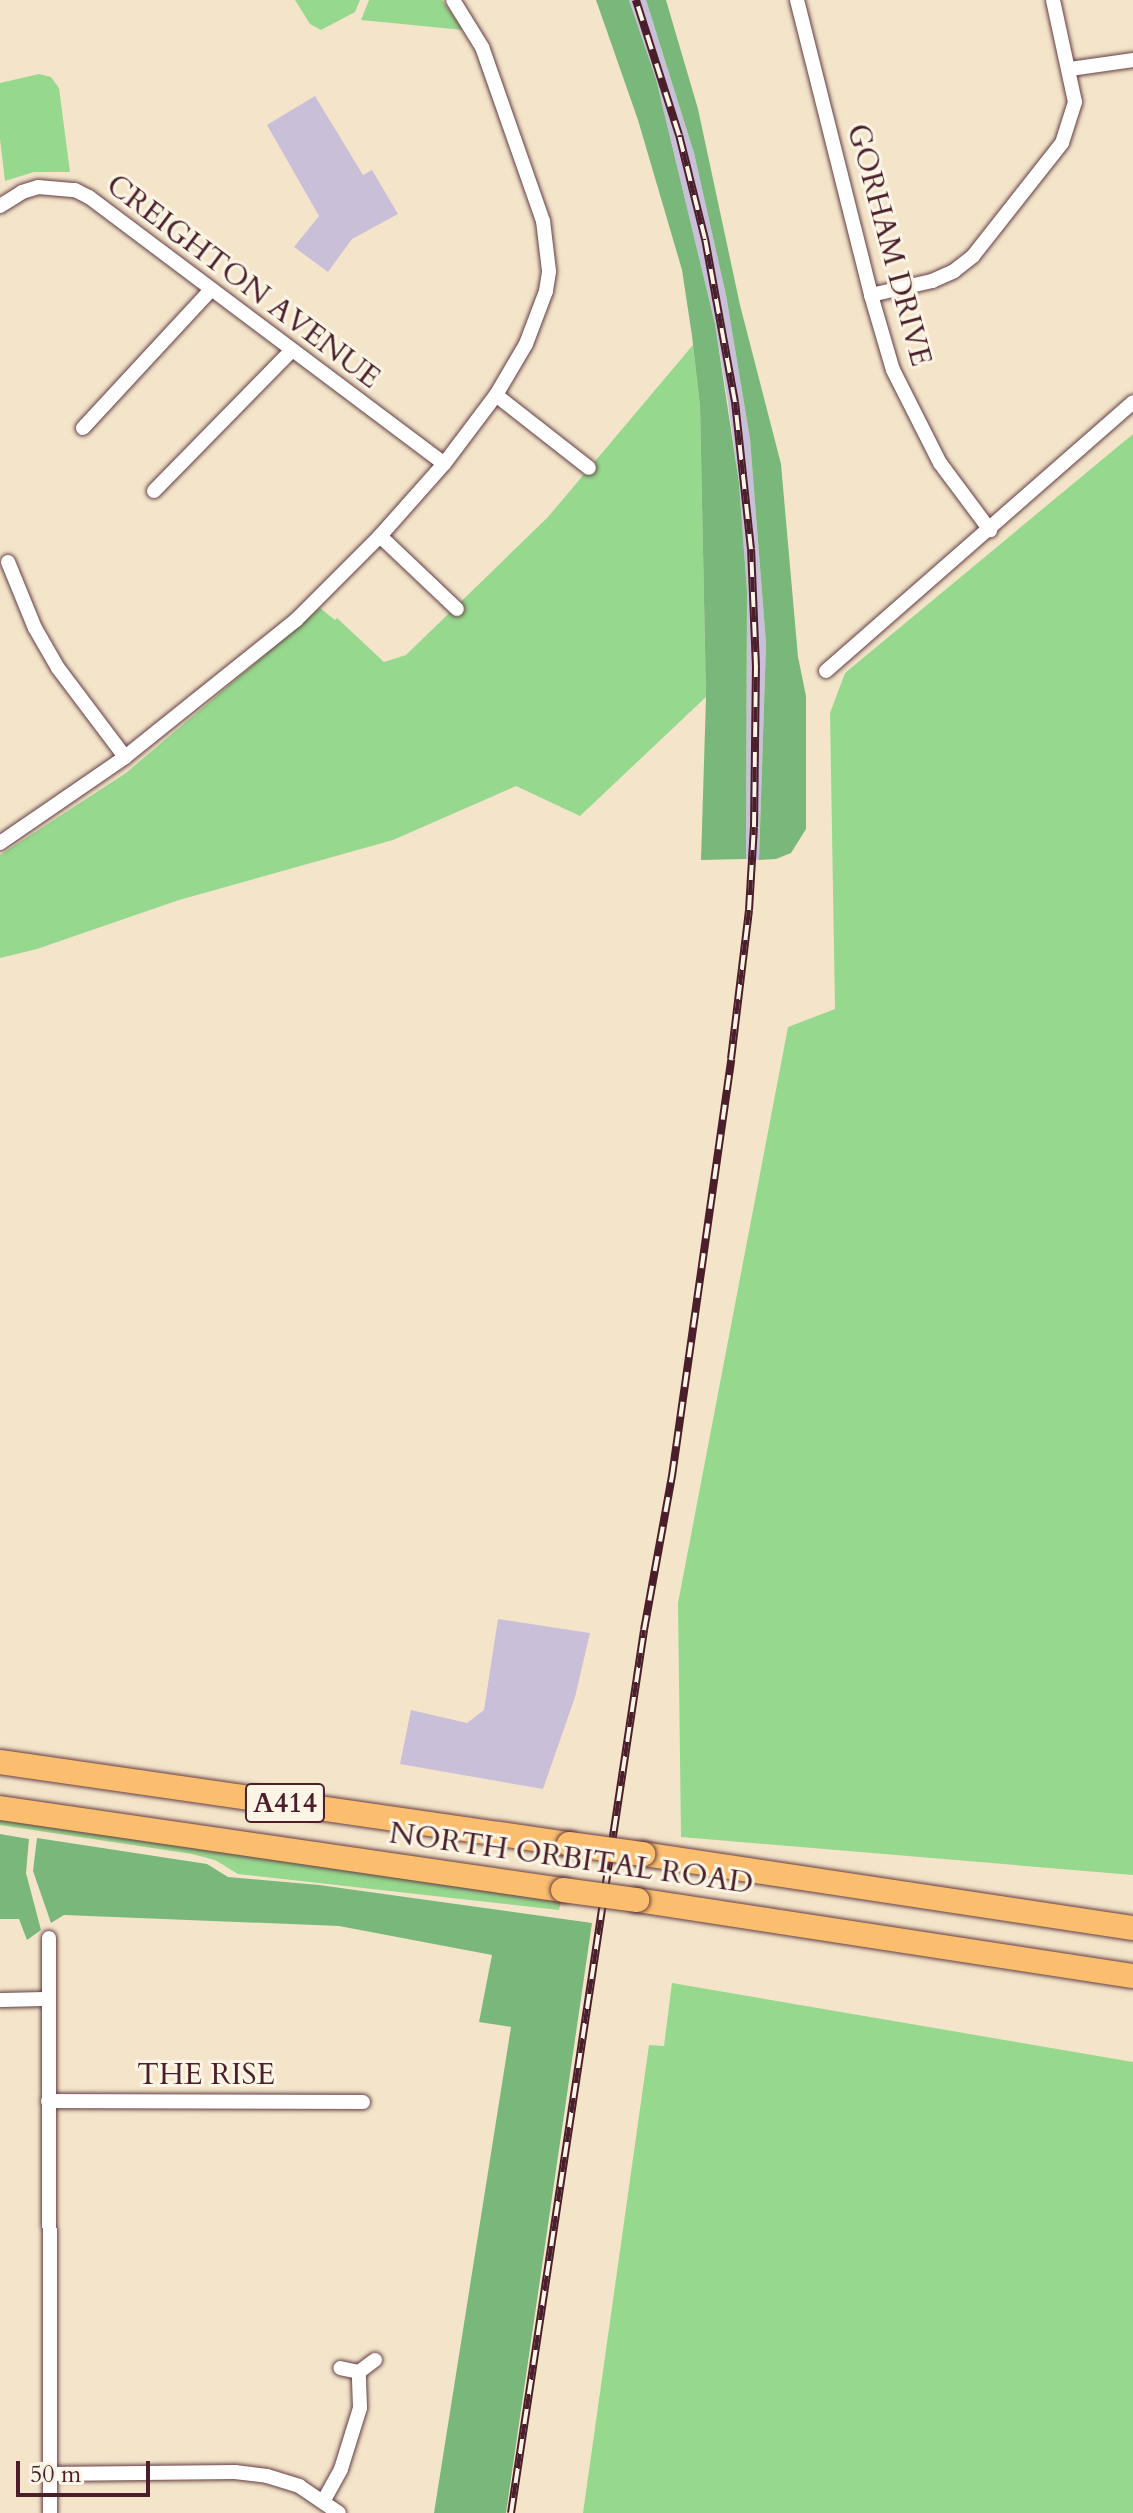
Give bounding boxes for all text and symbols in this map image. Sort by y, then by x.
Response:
street label: GORHAM DRIVE [839,120,939,370]
street label: CREIGHTON AVENUE [99,167,387,397]
road number: A414 [243,1779,327,1827]
street label: NORTH ORBITAL ROAD [387,1816,755,1902]
street label: THE RISE [137,2057,275,2093]
scale bar [20,2445,154,2495]
text: 50 m [30,2458,81,2491]

